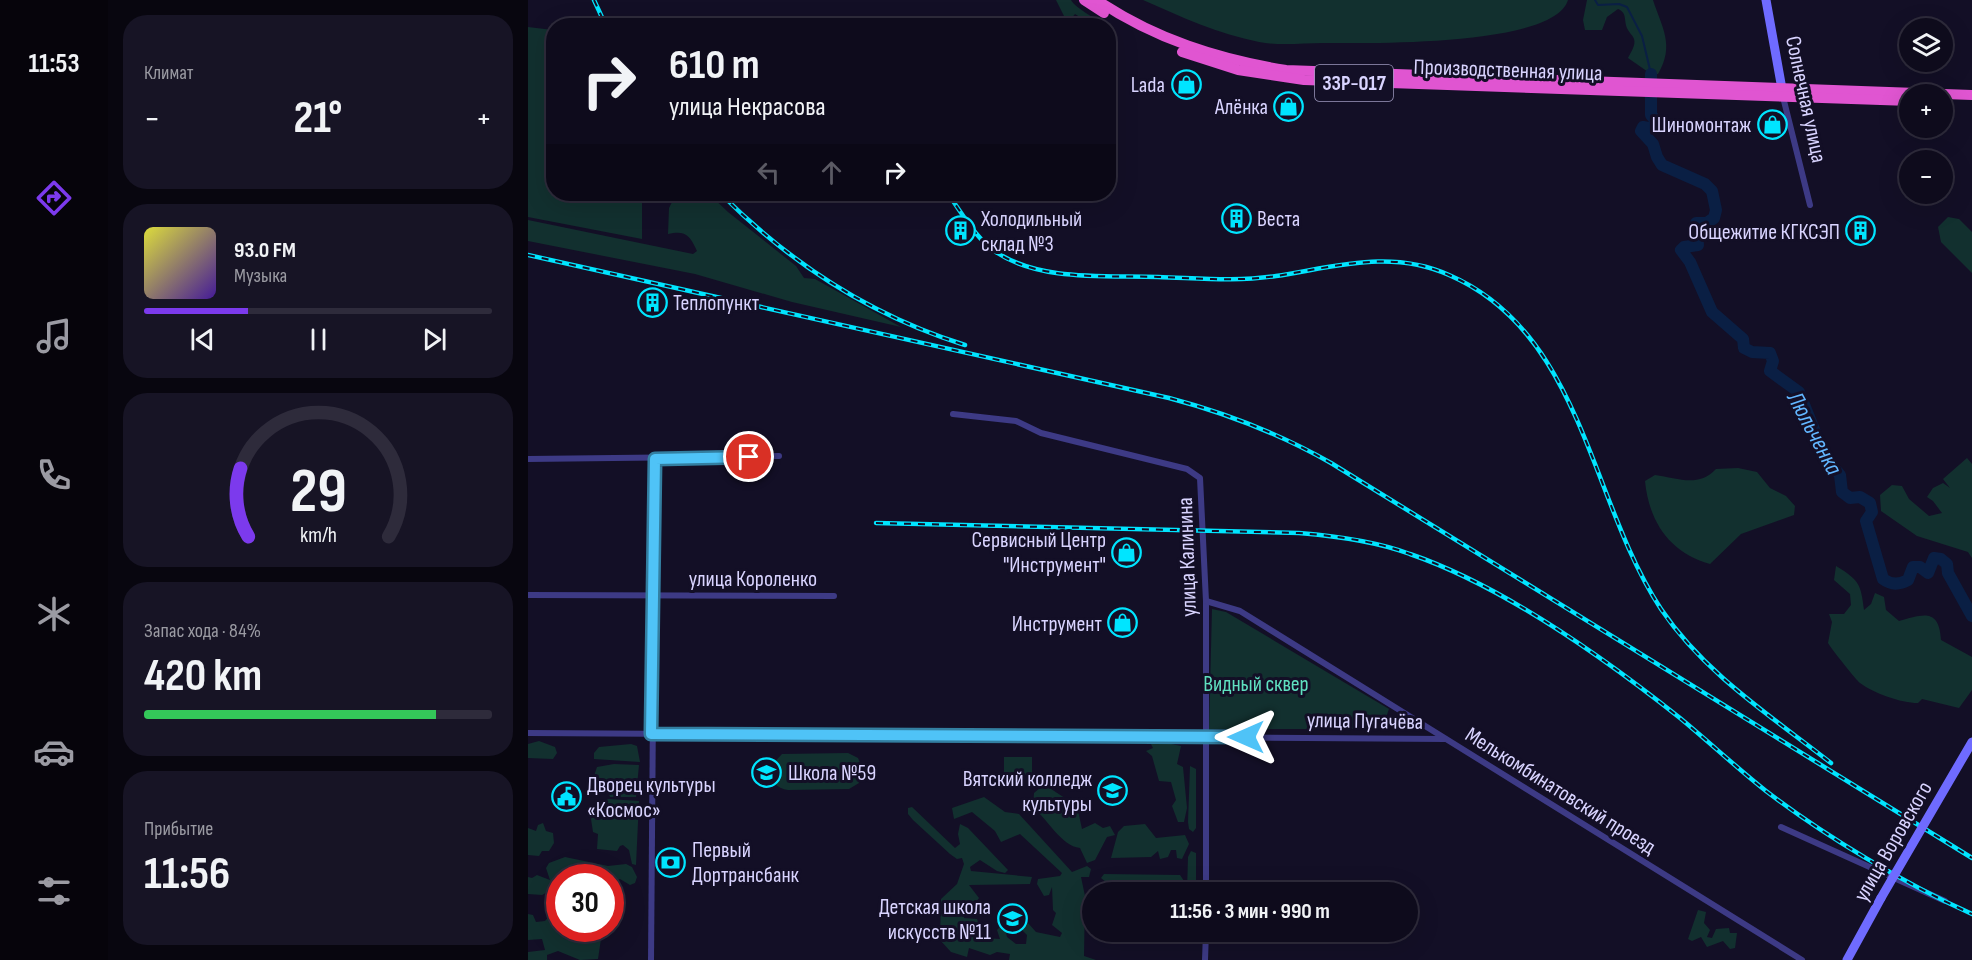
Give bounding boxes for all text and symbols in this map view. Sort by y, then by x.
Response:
map controls [1899,18,1953,204]
button: layers [1899,18,1953,72]
street label: Солнечная улица [1779,33,1832,165]
text: 610 m [669,40,760,91]
icon: right [570,42,648,120]
text: 11:53 [28,48,80,80]
street label: Производственная улица [1413,54,1603,87]
text: Климат [144,61,194,85]
road number: 33Р-017 [1315,65,1393,101]
shop icon: Lada [1170,68,1202,100]
place label: Lada [1131,72,1165,99]
button: + [1899,84,1953,138]
shop icon: Алёнка [1273,90,1305,122]
text: 21° [294,91,342,146]
text: улица Некрасова [669,91,826,123]
place label: Алёнка [1214,94,1268,121]
text: − [144,99,160,139]
text: + [476,99,492,139]
shop icon: Шиномонтаж [1756,108,1788,140]
place label: Шиномонтаж [1652,112,1751,139]
button: − [1899,150,1953,204]
icon: left [752,156,785,189]
icon: ahead [815,156,848,189]
icon: right [878,156,911,189]
icon: directions [33,177,75,219]
building icon: Веста [1220,202,1252,234]
place label: Холодильный склад №3 [980,206,1082,258]
place label: Веста [1257,206,1300,233]
building icon: Холодильный склад №3 [944,215,976,247]
building icon: Общежитие КГКСЭП [1845,215,1877,247]
place label: Общежитие КГКСЭП [1688,219,1840,246]
text: 93.0 FM [234,237,296,264]
text: Музыка [234,264,287,288]
building icon: Теплопункт [636,286,668,318]
place label: Теплопункт [673,290,760,317]
icon: music [33,315,75,357]
icon: previous [186,323,219,356]
icon: pause [302,323,335,356]
icon: next [418,323,451,356]
water label: Люльченка [1780,386,1849,480]
pin [723,431,774,482]
icon: arrive [732,440,765,473]
icon: phone [33,454,75,496]
text: 29 [290,455,346,530]
street label: улица Калинина [1172,497,1203,617]
text: km/h [299,523,337,548]
place label: Сервисный Центр "Инструмент" [972,527,1106,579]
shop icon: Сервисный Центр "Инструмент" [1111,536,1143,568]
street label: улица Короленко [689,566,817,593]
icon: climate [33,593,75,635]
shop icon: Инструмент [1107,607,1139,639]
place label: Инструмент [1012,611,1103,638]
text: Запас хода · 84% [144,619,261,643]
text: 420 km [144,649,262,704]
park label: Видный сквер [1203,671,1309,698]
position arrow [1214,705,1278,769]
street label: улица Пугачёва [1307,707,1423,736]
street label: Мелькомбинатовский проезд [1460,722,1660,861]
icon: car [33,731,75,773]
school or university icon: Школа №59 [751,756,783,788]
place label: Школа №59 [788,760,876,787]
place label: Вятский колледж культуры [963,766,1092,818]
place label: Дворец культуры «Космос» [587,772,716,824]
school or university icon: Вятский колледж культуры [1097,775,1129,807]
street label: улица Воровского [1848,777,1939,907]
public building icon: Дворец культуры «Космос» [550,781,582,813]
text: Прибытие [144,817,213,841]
place label: Первый Дортрансбанк [692,837,800,889]
bank icon: Первый Дортрансбанк [655,846,687,878]
text: 11:56 [144,847,230,902]
speed limit sign: 30 [546,864,624,942]
icon: filters [33,870,75,912]
place label: Детская школа искусств №11 [879,894,991,946]
text: 11:56 · 3 мин · 990 m [1170,898,1330,925]
school or university icon: Детская школа искусств №11 [996,903,1028,935]

